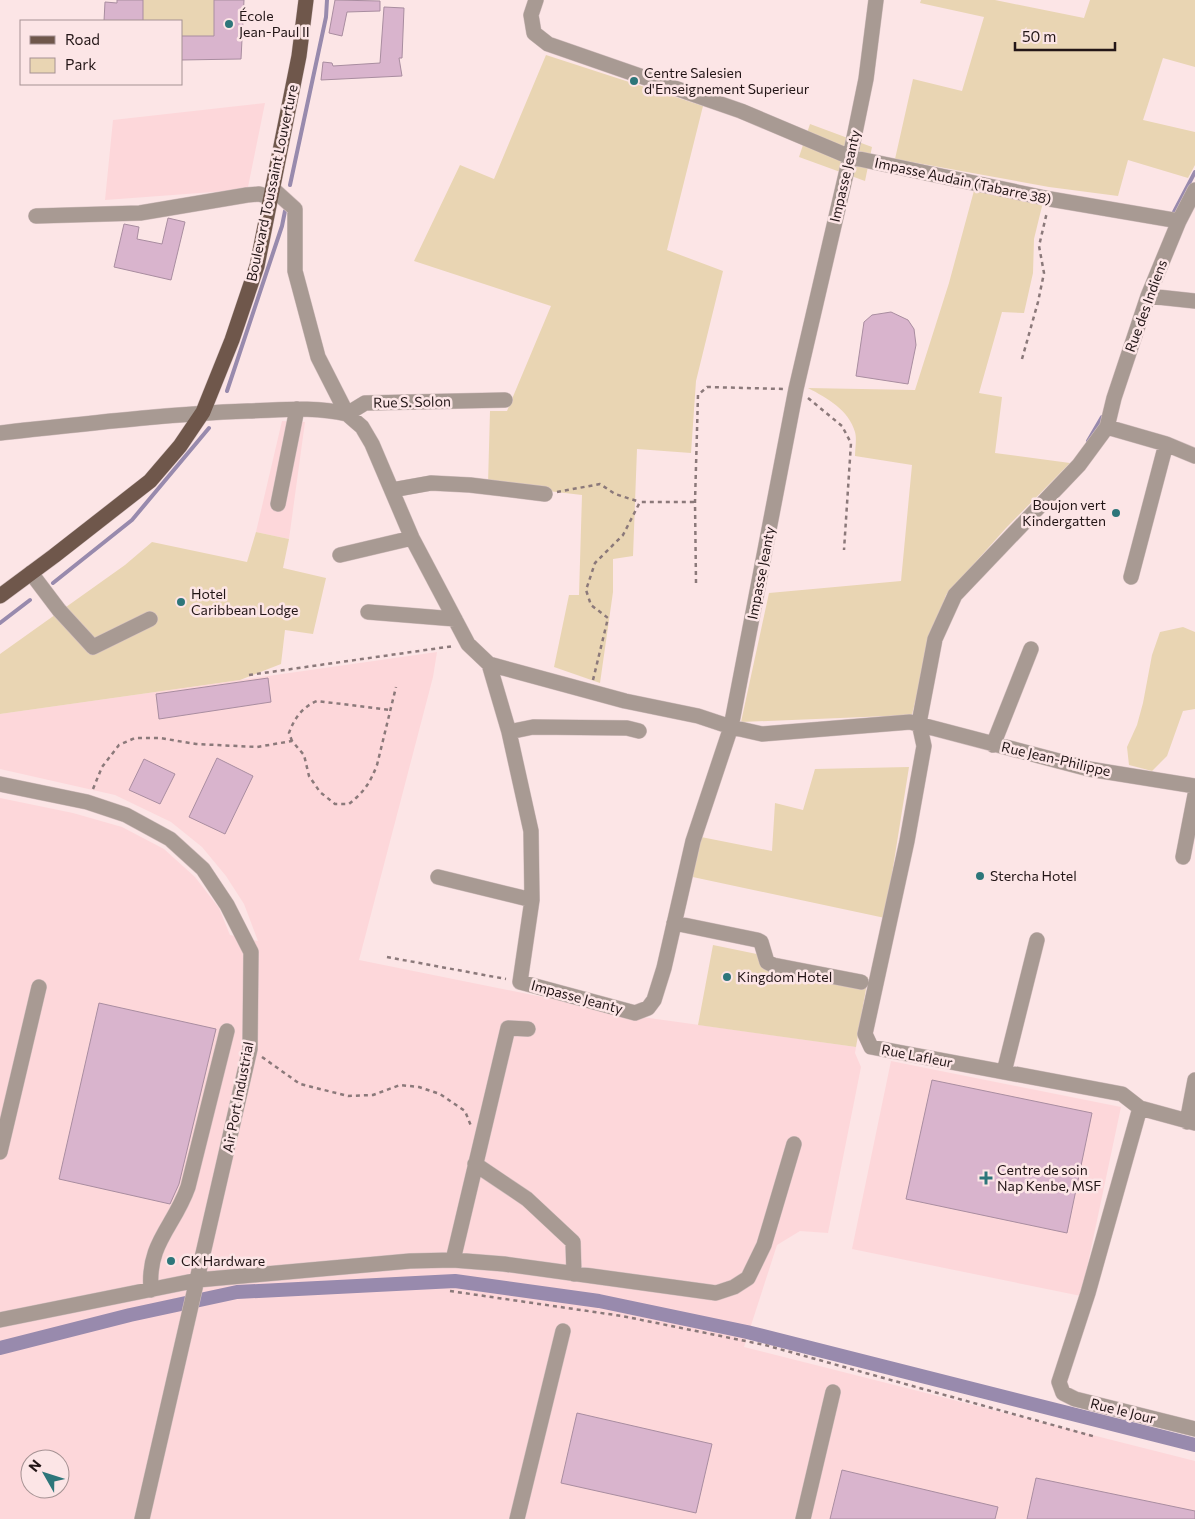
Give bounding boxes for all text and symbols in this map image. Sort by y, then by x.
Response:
place label: École Jean-Paul II [239,7,310,40]
marker: École Jean-Paul II [223,18,235,30]
legend [20,20,182,85]
scale bar [1015,20,1115,52]
text: 50 m [1022,27,1056,45]
text: Road [65,30,100,48]
text: Park [65,55,96,73]
place label: Centre Salesien d'Enseignement Superieur [644,64,810,97]
marker: Centre Salesien d'Enseignement Superieur [628,75,640,87]
street label: Boulevard Toussaint Louverture [242,83,301,283]
street label: Impasse Jeanty [826,128,863,224]
street label: Impasse Audain (Tabarre 38) [873,153,1053,208]
street label: Rue des Indiens [1121,257,1170,354]
street label: Rue S. Solon [373,392,451,411]
place label: Boujon vert Kindergatten [1022,496,1106,529]
marker: Boujon vert Kindergatten [1110,507,1122,519]
street label: Impasse Jeanty [743,525,778,621]
place label: Hotel Caribbean Lodge [191,585,298,618]
marker: Hotel Caribbean Lodge [175,596,187,608]
street label: Rue Jean-Philippe [1000,738,1112,779]
place label: Stercha Hotel [990,867,1077,884]
marker: Stercha Hotel [974,870,986,882]
place label: Kingdom Hotel [737,968,832,985]
marker: Kingdom Hotel [721,971,733,983]
street label: Impasse Jeanty [529,976,625,1017]
street label: Air Port Industrial [218,1040,257,1154]
street label: Rue Lafleur [880,1040,955,1071]
place label: Centre de soin Nap Kenbe, MSF [997,1161,1101,1194]
marker: Centre de soin Nap Kenbe, MSF [979,1171,993,1185]
place label: CK Hardware [181,1252,265,1269]
marker: CK Hardware [165,1255,177,1267]
street label: Rue le Jour [1089,1394,1158,1427]
north arrow [20,1449,70,1499]
text: N [25,1456,44,1475]

